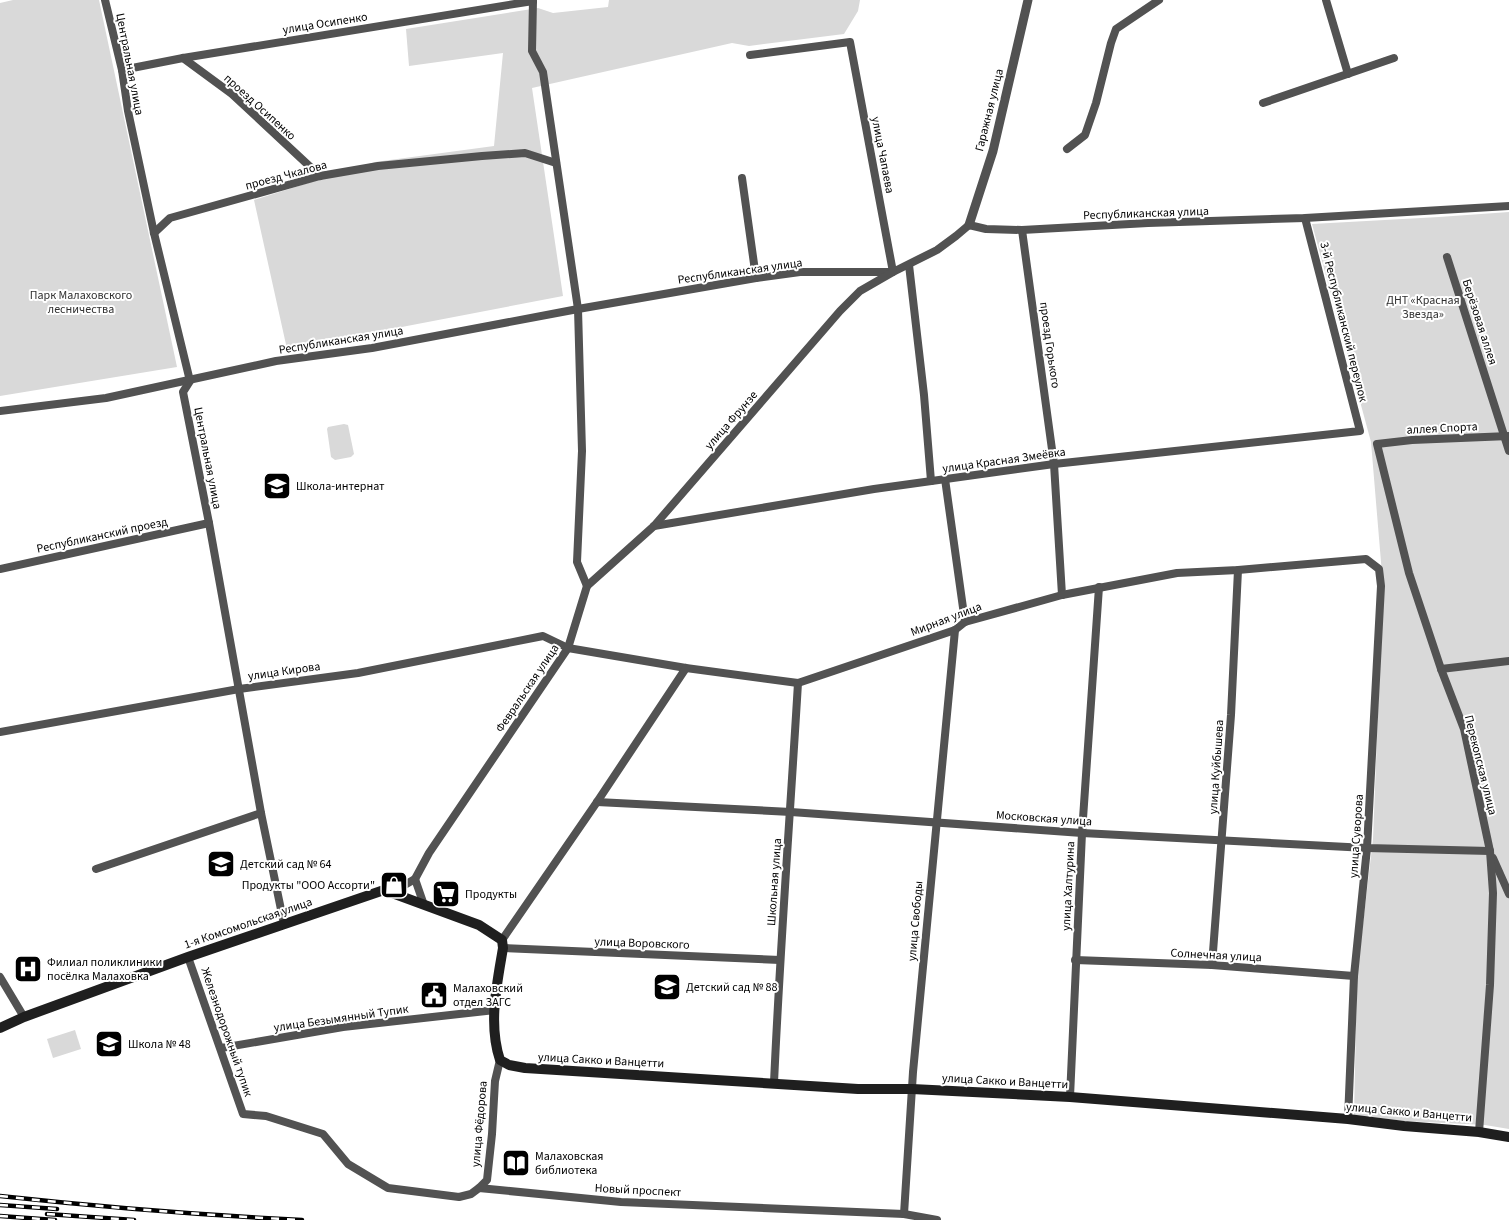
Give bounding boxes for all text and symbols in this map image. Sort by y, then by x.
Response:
street label: улица Осипенко [281,8,369,39]
street label: Центральная улица [111,12,148,117]
street label: Гаражная улица [971,67,1008,153]
street label: проезд Осипенко [220,70,299,144]
street label: улица Чапаева [867,115,898,195]
street label: проезд Чкалова [243,156,329,195]
street label: Республиканская улица [1083,203,1209,224]
street label: 3-й Республиканский переулок [1315,240,1372,404]
street label: Республиканская улица [677,254,804,289]
street label: Берёзовая аллея [1458,277,1501,367]
park label: Парк Малаховского лесничества [30,287,132,318]
park label: ДНТ «Красная Звезда» [1386,292,1460,323]
street label: проезд Горького [1035,301,1064,389]
street label: Республиканская улица [278,322,405,359]
street label: улица Фрунзе [701,387,762,453]
street label: Центральная улица [189,406,226,511]
street label: аллея Спорта [1406,418,1478,439]
street label: улица Красная Змеёвка [941,443,1067,478]
school or university icon: Школа-интернат [262,471,292,501]
place label: Школа-интернат [296,478,385,495]
street label: Республиканский проезд [35,513,170,558]
street label: Мирная улица [908,598,984,641]
street label: Февральская улица [492,641,563,736]
street label: улица Кирова [247,658,321,685]
street label: Перекопская улица [1460,713,1501,817]
street label: улица Куйбышева [1205,719,1228,815]
street label: улица Суворова [1345,794,1368,879]
street label: Московская улица [995,807,1093,830]
street label: Школьная улица [763,838,786,926]
street label: улица Халтурина [1058,841,1079,931]
school or university icon: Детский сад № 64 [206,849,236,879]
place label: Детский сад № 64 [240,856,332,873]
shop icon: Продукты "ООО Ассорти" [379,870,409,900]
place label: Продукты "ООО Ассорти" [242,877,375,894]
supermarket icon: Продукты [431,879,461,909]
street label: улица Свободы [904,880,927,962]
place label: Продукты [465,886,517,903]
street label: 1-я Комсомольская улица [182,894,315,953]
street label: улица Воровского [594,933,690,954]
street label: Солнечная улица [1170,945,1262,966]
hospital icon: Филиал поликлиники посёлка Малаховка [13,954,43,984]
place label: Филиал поликлиники посёлка Малаховка [47,954,162,985]
street label: Железнодорожный тупик [196,965,257,1099]
school or university icon: Детский сад № 88 [652,972,682,1002]
place label: Детский сад № 88 [686,979,778,996]
public building icon: Малаховский отдел ЗАГС [419,980,449,1010]
place label: Малаховский отдел ЗАГС [453,980,523,1011]
street label: улица Безымянный Тупик [273,1001,410,1036]
school or university icon: Школа № 48 [94,1029,124,1059]
place label: Школа № 48 [128,1036,191,1053]
street label: улица Сакко и Ванцетти [537,1049,665,1072]
street label: улица Сакко и Ванцетти [941,1070,1069,1093]
street label: улица Фёдорова [467,1080,492,1168]
street label: улица Сакко и Ванцетти [1345,1099,1473,1126]
library icon: Малаховская библиотека [501,1148,531,1178]
place label: Малаховская библиотека [535,1148,603,1179]
street label: Новый проспект [594,1180,682,1201]

